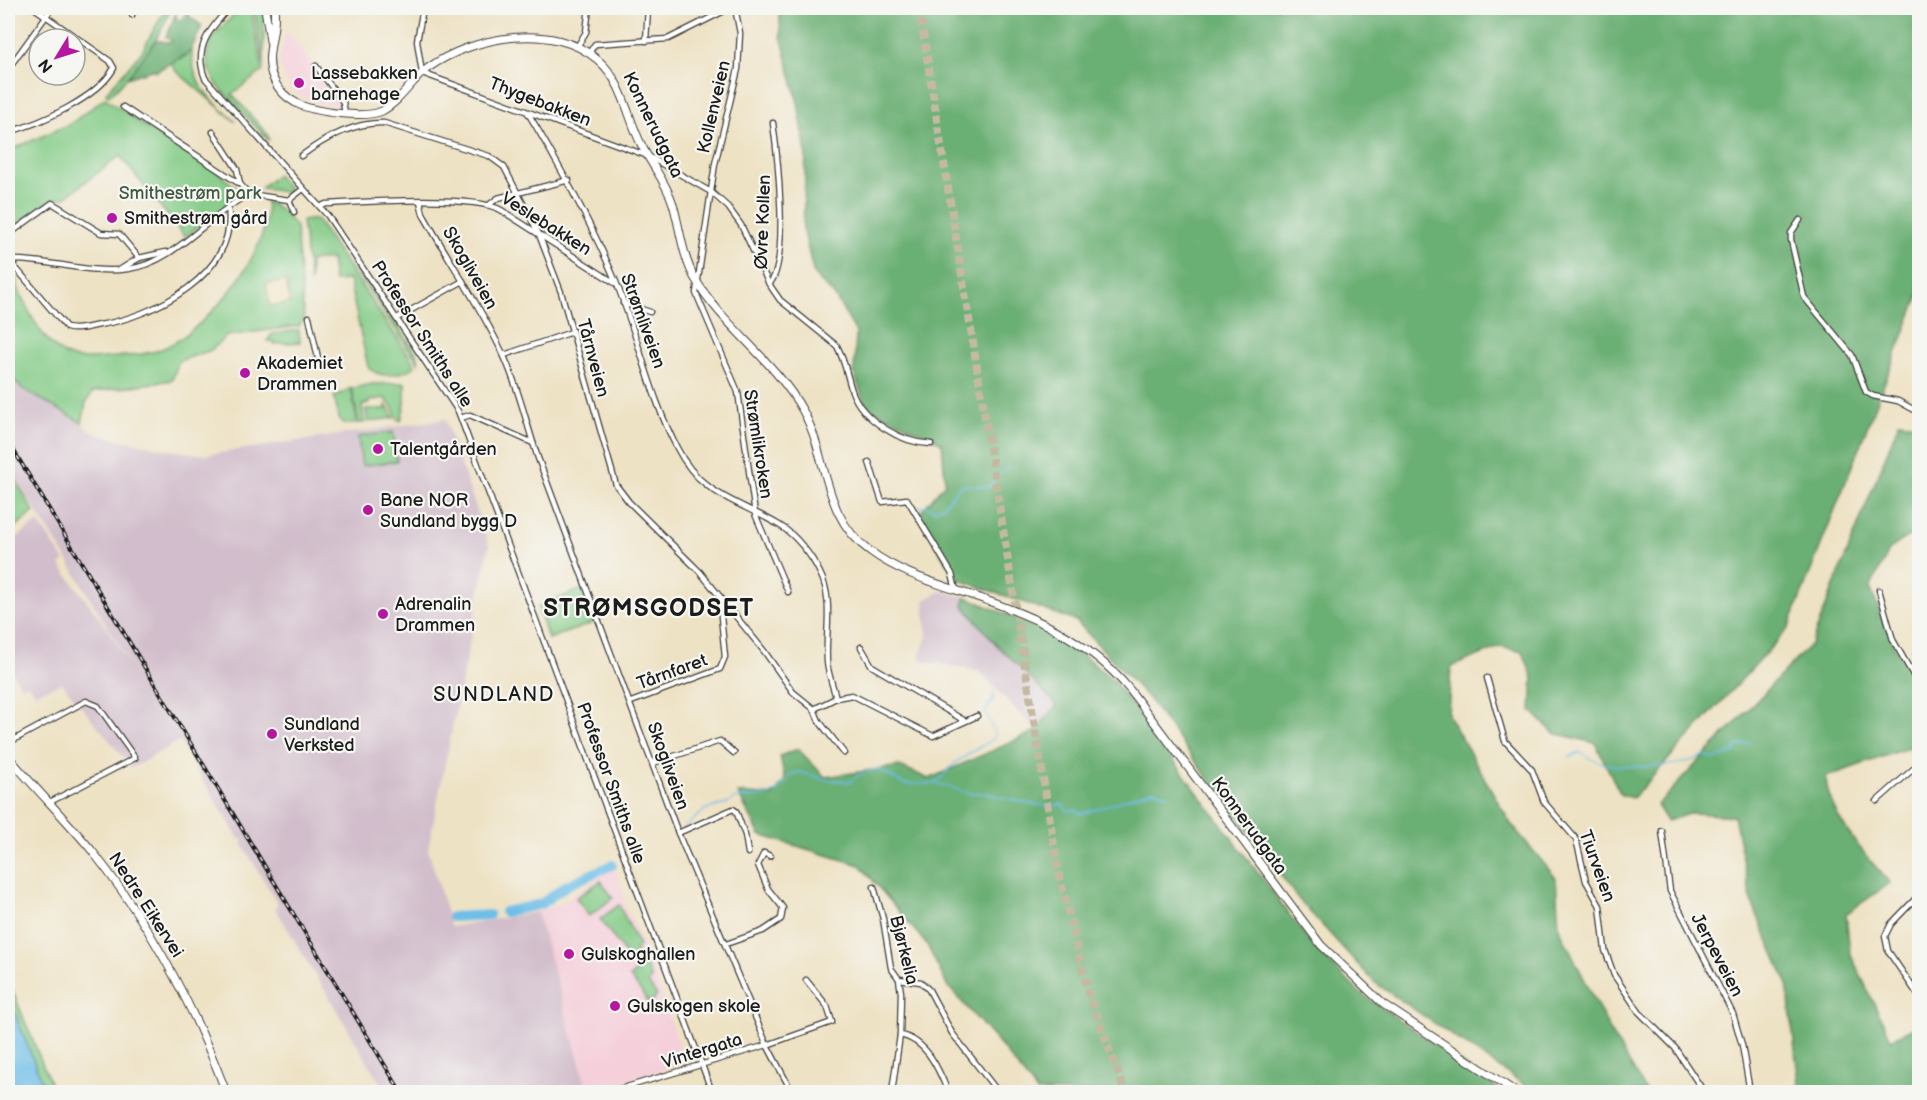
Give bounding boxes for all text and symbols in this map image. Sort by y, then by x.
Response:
north arrow [27,27,87,87]
text: N [35,55,58,76]
street label: Kollenveien [693,59,735,155]
place label: Lassebakken barnehage [311,63,418,105]
street label: Konnerudgata [618,69,688,181]
street label: Thygebakken [486,73,594,131]
marker: Lassebakken barnehage [292,76,306,90]
street label: Øvre Kollen [751,174,775,270]
park label: Smithestrøm park [119,183,261,204]
street label: Veslebakken [497,188,595,260]
place label: Smithestrøm gård [124,208,268,229]
marker: Smithestrøm gård [105,211,119,225]
street label: Skogliveien [438,223,502,313]
street label: Professor Smiths alle [367,257,477,411]
street label: Strømliveien [616,271,670,371]
street label: Tårnveien [573,317,613,399]
place label: Akademiet Drammen [257,353,343,395]
marker: Akademiet Drammen [238,366,252,380]
street label: Strømlikroken [739,388,777,500]
place label: Talentgården [390,439,497,460]
marker: Talentgården [371,442,385,456]
place label: Bane NOR Sundland bygg D [380,490,517,532]
marker: Bane NOR Sundland bygg D [361,503,375,517]
place label: Adrenalin Drammen [395,594,475,636]
district label: STRØMSGODSET [543,594,755,623]
marker: Adrenalin Drammen [376,607,390,621]
street label: Tårnfaret [634,649,710,694]
district label: SUNDLAND [433,683,555,707]
street label: Professor Smiths alle [572,699,650,867]
place label: Sundland Verksted [284,714,360,756]
street label: Skogliveien [642,719,694,813]
marker: Sundland Verksted [265,727,279,741]
street label: Konnerudgata [1207,773,1291,879]
street label: Tiurveien [1574,827,1620,905]
street label: Nedre Eikervei [104,848,188,962]
street label: Jerpeveien [1686,910,1748,1000]
street label: Bjørkelia [885,913,923,987]
place label: Gulskoghallen [581,944,695,965]
marker: Gulskoghallen [562,947,576,961]
place label: Gulskogen skole [627,996,761,1017]
marker: Gulskogen skole [608,999,622,1013]
street label: Vintergata [659,1029,745,1073]

